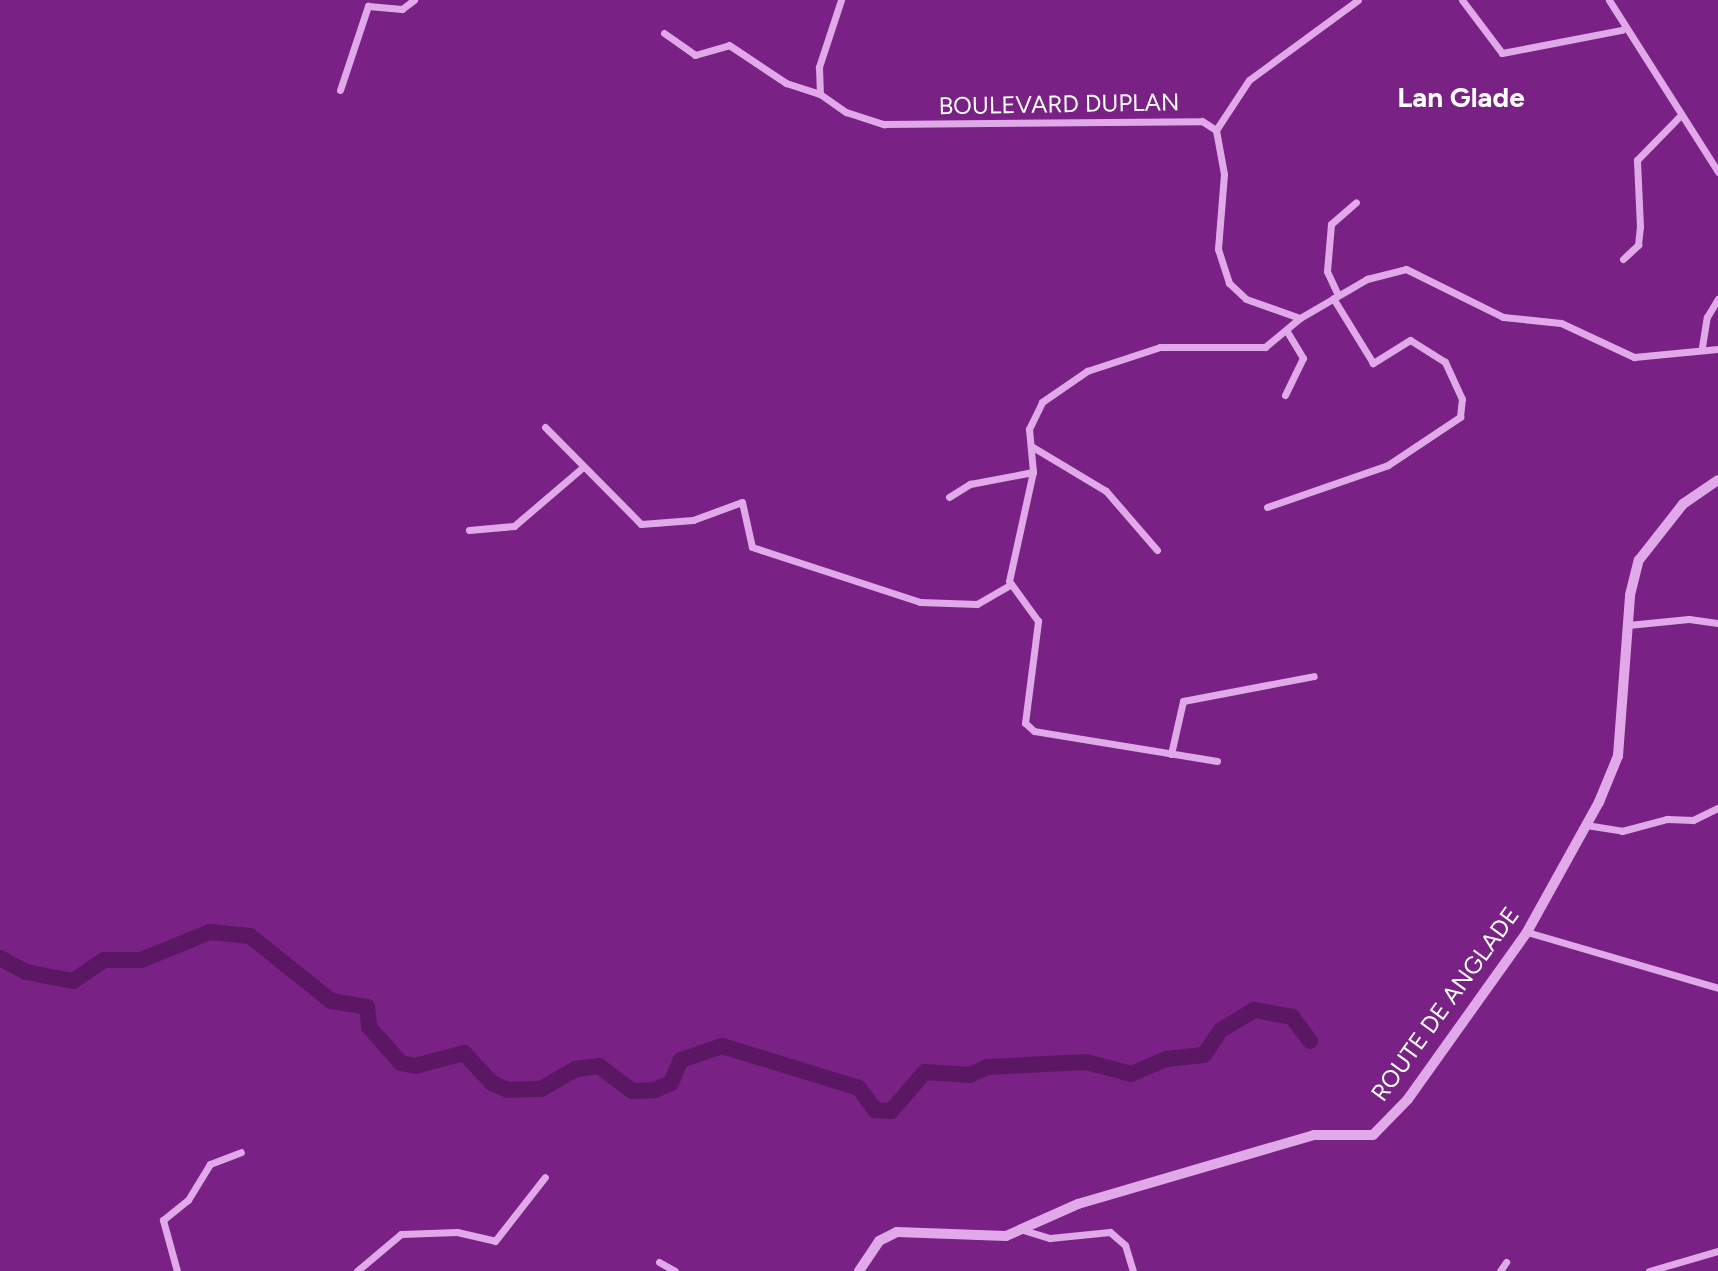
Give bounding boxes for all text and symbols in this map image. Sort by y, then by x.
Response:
district label: Lan Glade [1397,80,1525,114]
street label: BOULEVARD DUPLAN [938,87,1180,121]
street label: ROUTE DE ANGLADE [1365,901,1525,1107]

